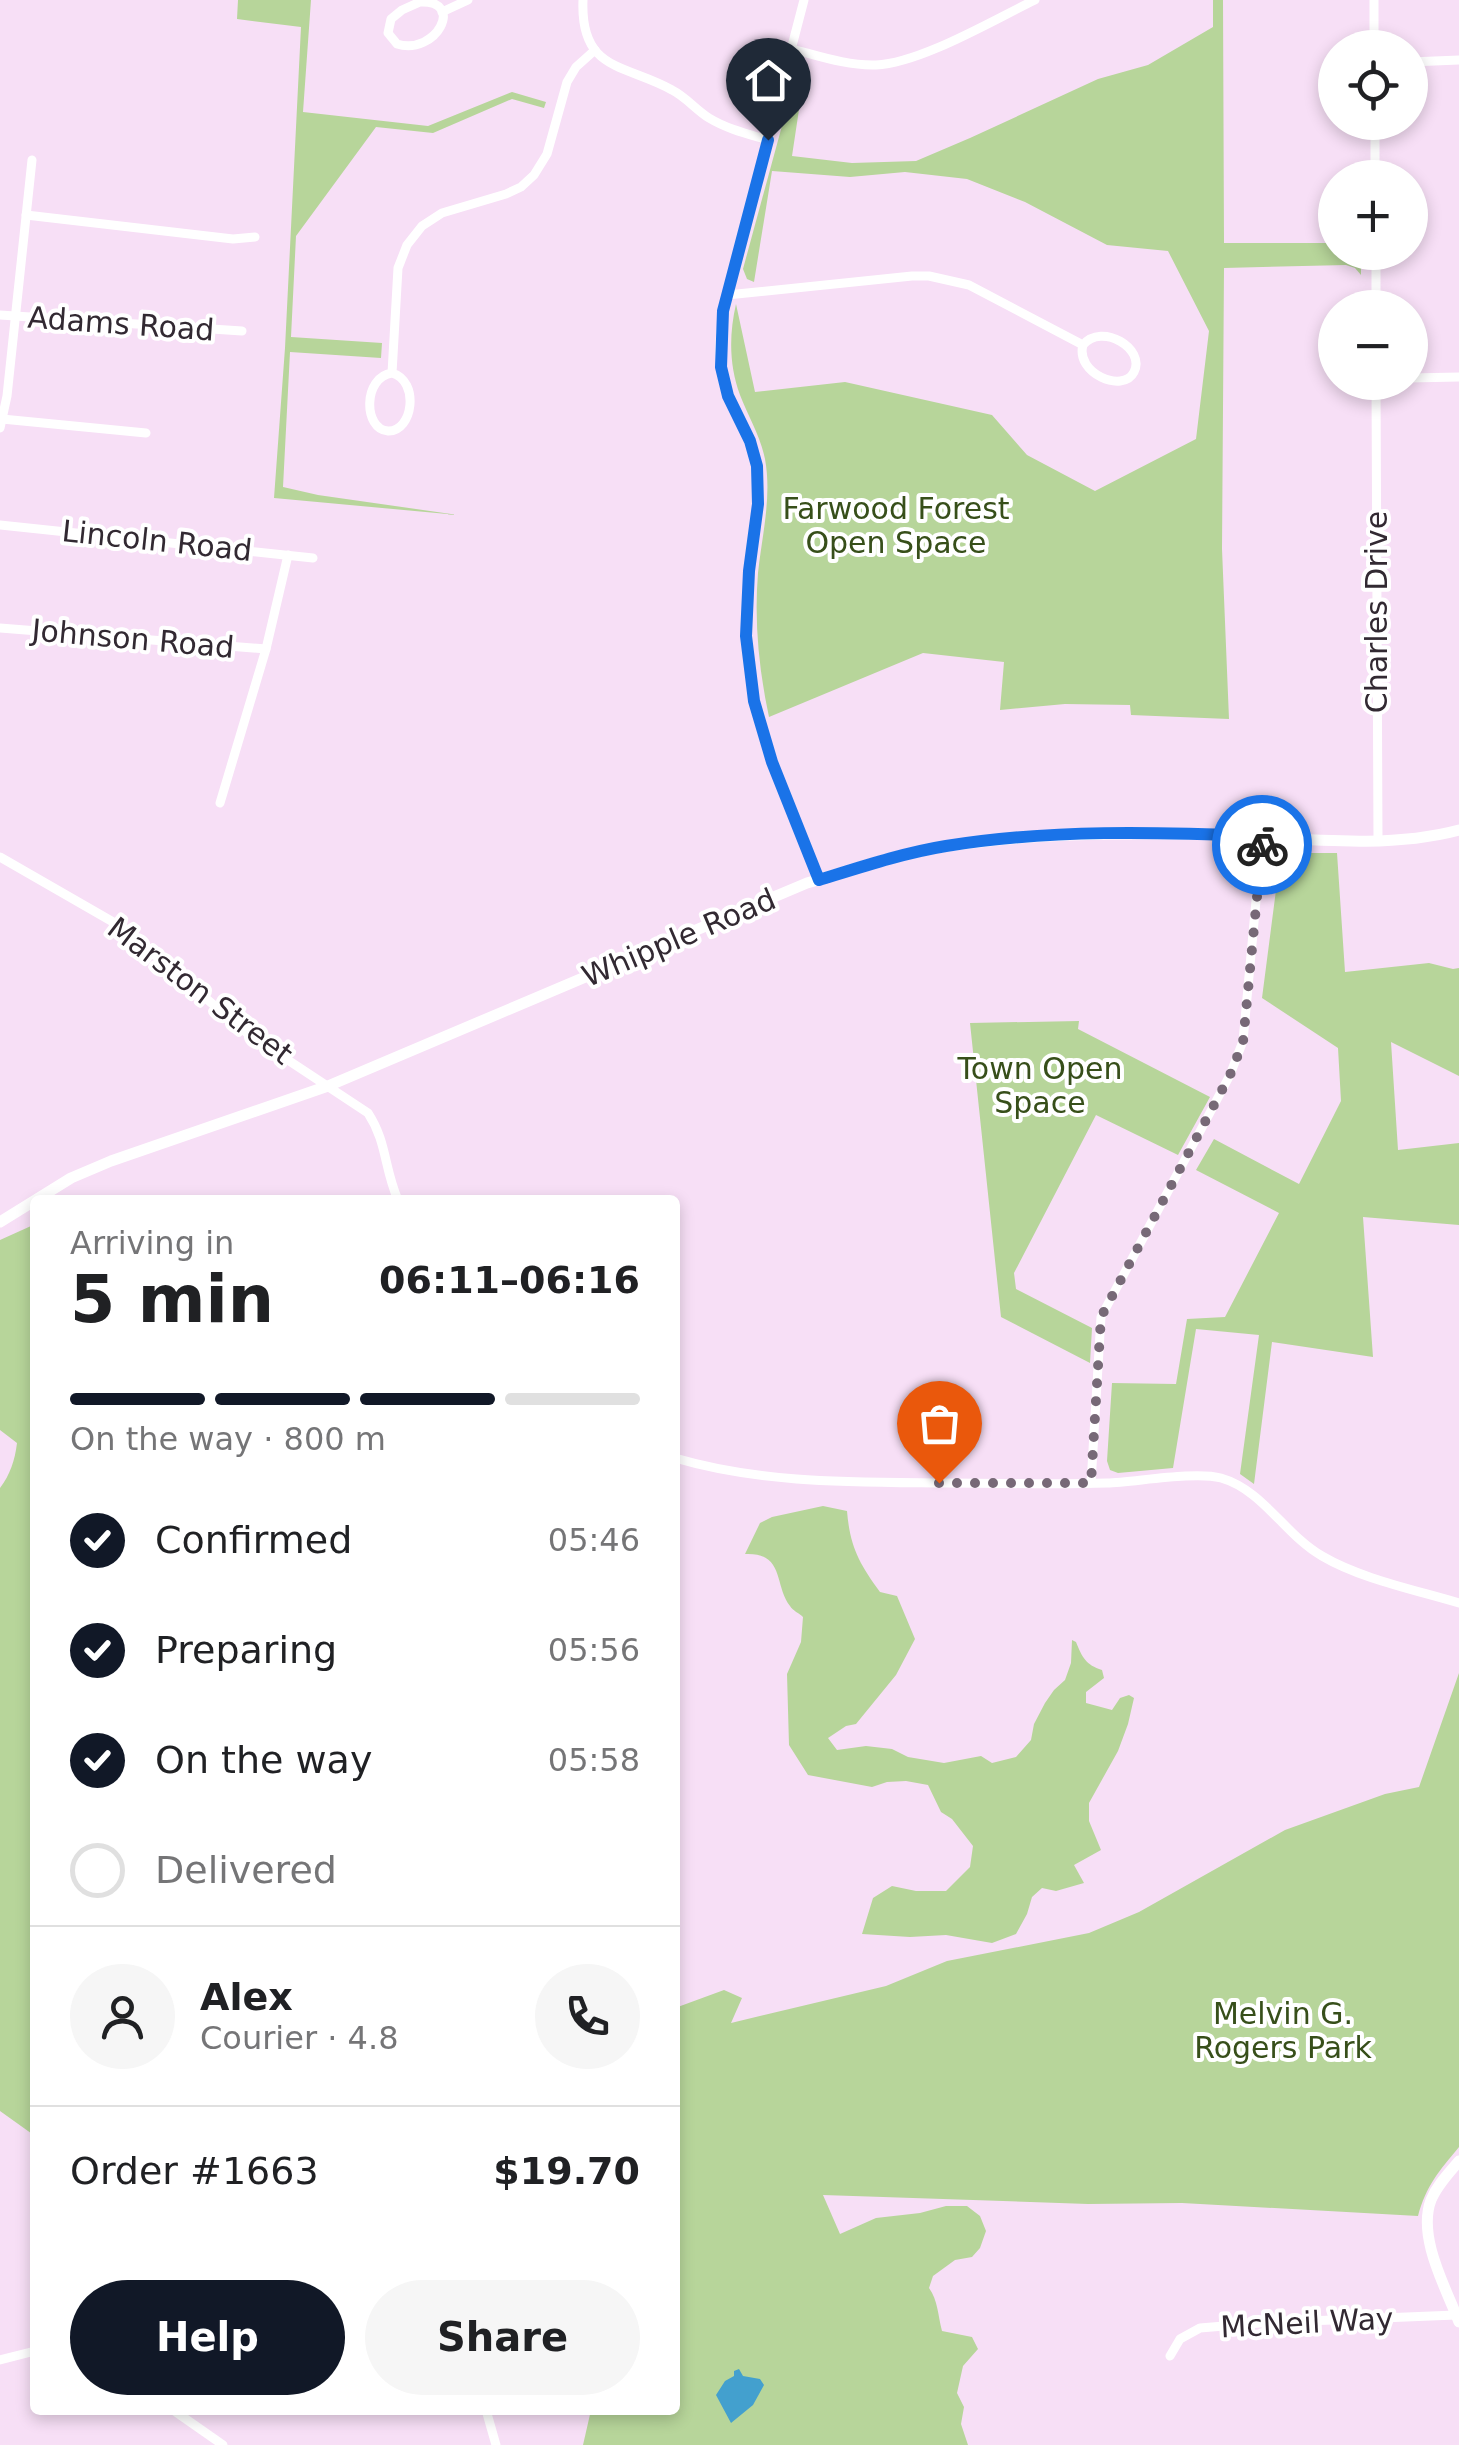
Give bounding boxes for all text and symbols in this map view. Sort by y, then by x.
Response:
map controls [1318,30,1428,400]
button: locate [1318,30,1428,140]
pin [726,38,811,141]
icon: home [741,53,796,108]
button: + [1318,160,1428,270]
button: − [1318,290,1428,400]
street label: Adams Road [26,300,216,347]
park label: Farwood Forest Open Space [782,491,1010,560]
street label: Charles Drive [1359,511,1394,713]
street label: Lincoln Road [60,513,254,568]
street label: Johnson Road [28,612,236,665]
courier [1212,795,1312,895]
icon: bike [1235,818,1290,873]
street label: Whipple Road [577,881,781,994]
street label: Marston Street [101,910,300,1072]
park label: Town Open Space [957,1051,1122,1120]
text: Arriving in [70,1224,234,1262]
text: 06:11–06:16 [379,1258,640,1302]
text: 5 min [70,1262,274,1337]
pin [897,1381,982,1484]
icon: bag [912,1396,967,1451]
text: On the way · 800 m [70,1420,386,1458]
icon: check [70,1513,125,1568]
text: Confirmed [155,1518,352,1562]
text: 05:46 [548,1521,640,1559]
icon: check [70,1623,125,1678]
text: Preparing [155,1628,337,1672]
text: 05:56 [548,1631,640,1669]
icon: check [70,1733,125,1788]
text: On the way [155,1738,372,1782]
text: 05:58 [548,1741,640,1779]
text: Delivered [155,1848,337,1892]
button: person [70,1964,175,2069]
button: phone [535,1964,640,2069]
text: Alex [200,1975,293,2019]
park label: Melvin G. Rogers Park [1194,1996,1372,2065]
text: Courier · 4.8 [200,2019,399,2057]
text: Order #1663 [70,2149,319,2193]
text: $19.70 [493,2149,640,2193]
button: Help [70,2280,345,2395]
button: Share [365,2280,640,2395]
street label: McNeil Way [1219,2300,1394,2345]

